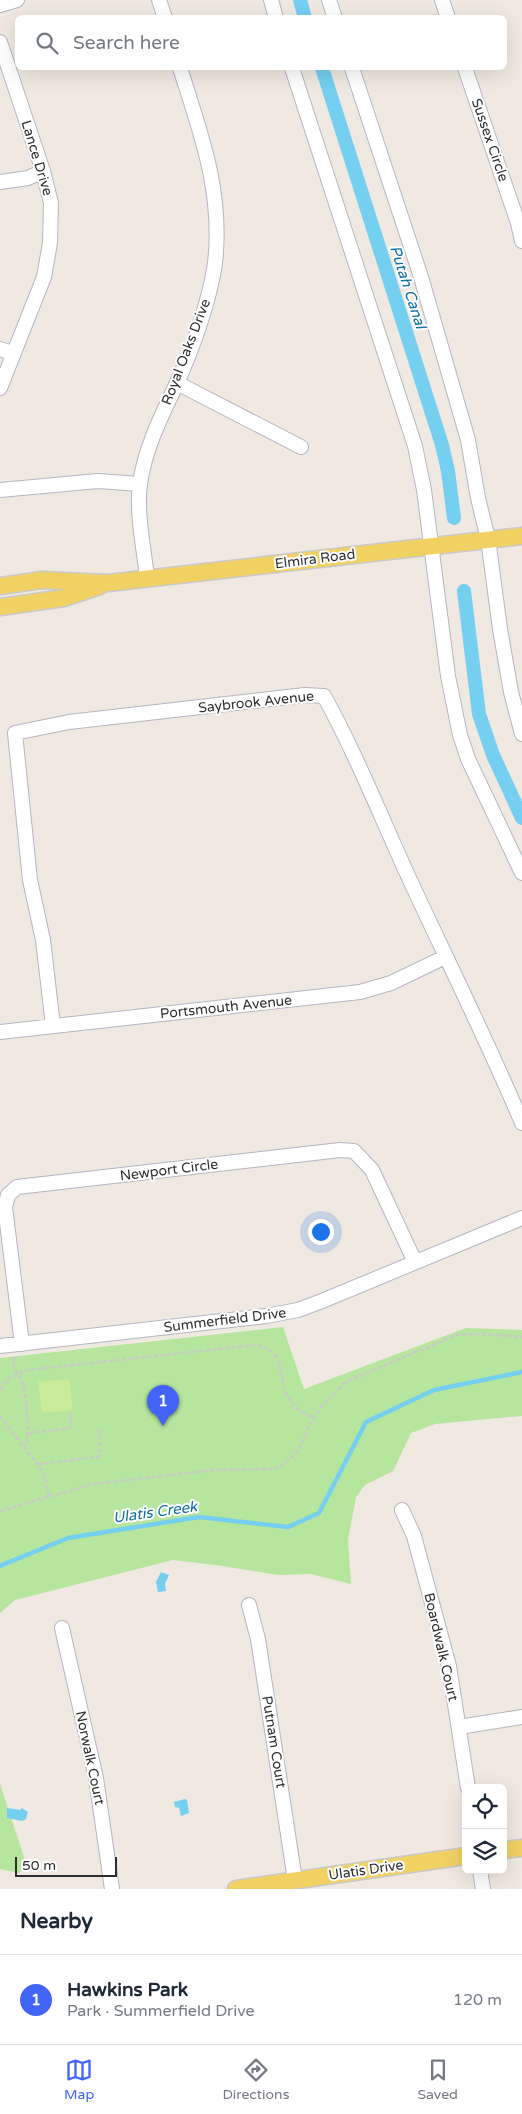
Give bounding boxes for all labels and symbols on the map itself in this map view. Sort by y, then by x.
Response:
street label: Sussex Circle [468,96,512,184]
street label: Lance Drive [17,118,57,198]
water label: Putah Canal [386,243,431,333]
street label: Royal Oaks Drive [158,296,214,407]
street label: Elmira Road [274,546,356,572]
street label: Saybrook Avenue [197,687,315,717]
street label: Portsmouth Avenue [159,992,293,1022]
street label: Newport Circle [119,1156,219,1184]
your location [308,1219,334,1245]
street label: Summerfield Drive [163,1304,287,1336]
pin: 1 [147,1385,179,1426]
water label: Ulatis Creek [112,1497,200,1527]
street label: Boardwalk Court [420,1591,462,1704]
street label: Putnam Court [258,1695,290,1790]
street label: Norwalk Court [72,1709,108,1807]
scale bar [15,1854,118,1877]
street label: Ulatis Drive [328,1856,405,1884]

